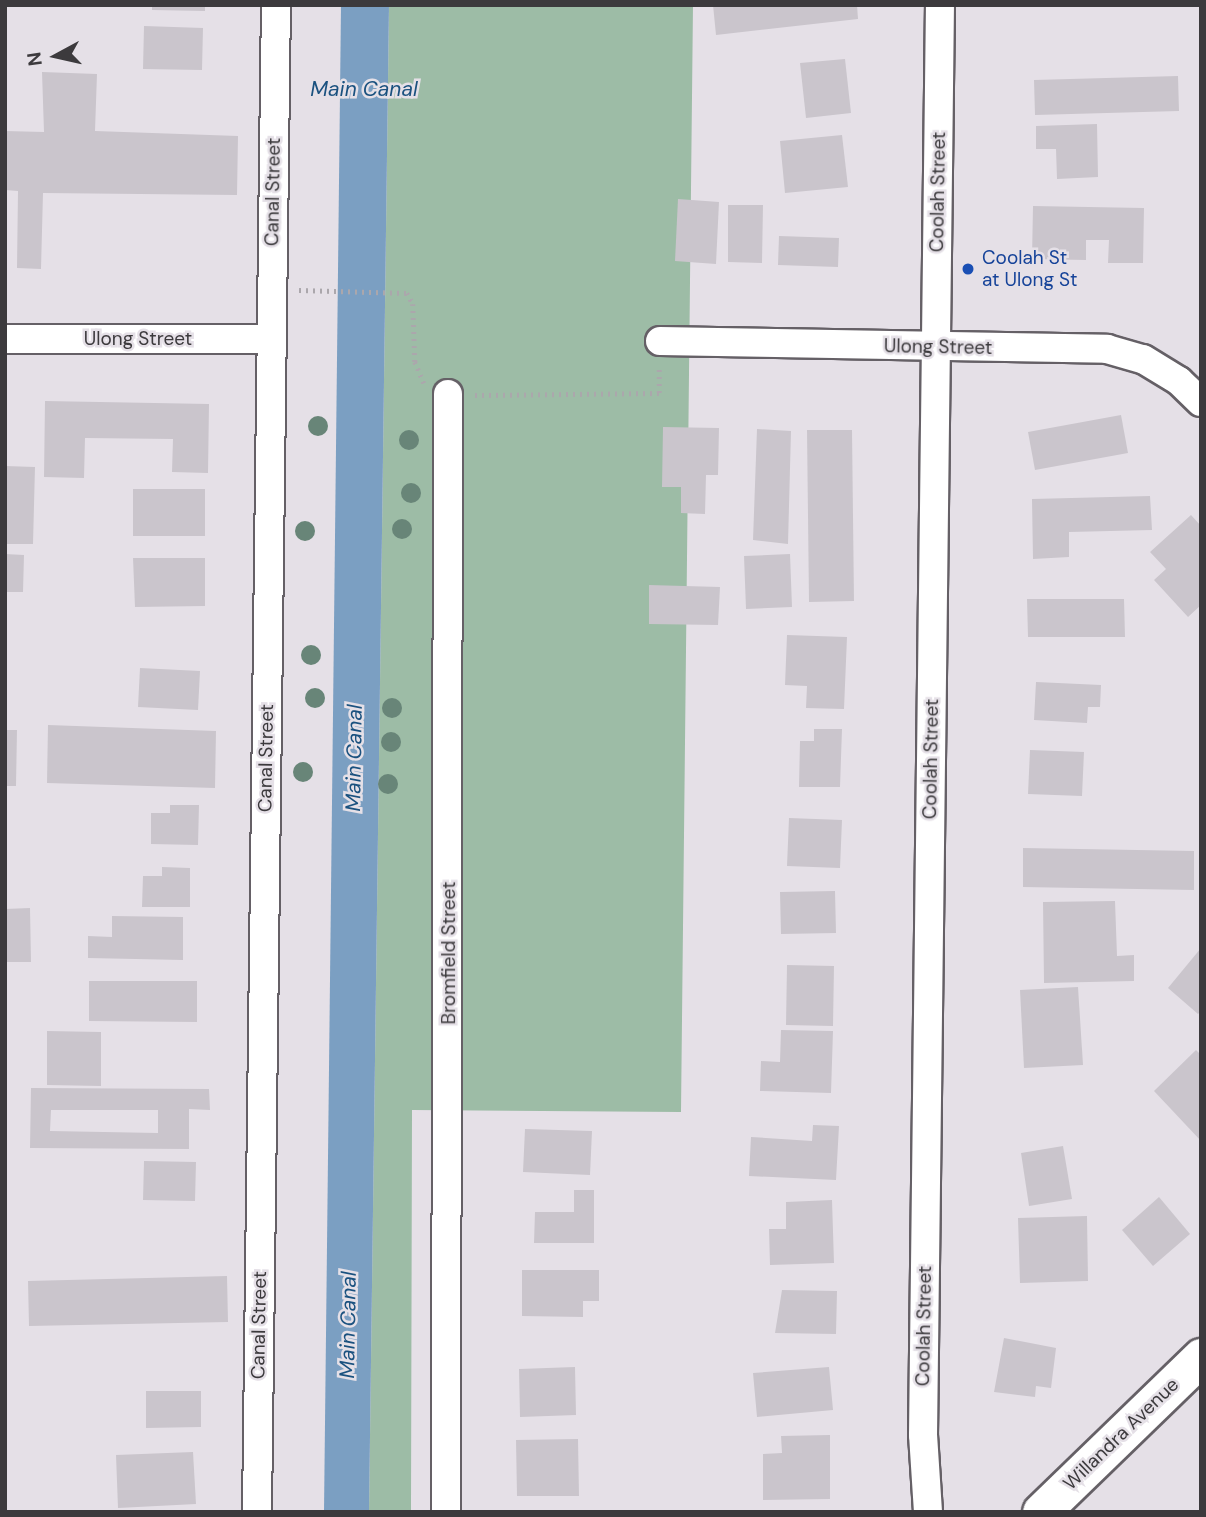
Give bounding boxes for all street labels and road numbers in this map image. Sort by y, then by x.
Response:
street label: Coolah Street [926,132,950,252]
street label: Canal Street [261,138,285,246]
street label: Ulong Street [84,328,192,350]
street label: Ulong Street [884,335,992,359]
street label: Coolah Street [919,699,943,819]
street label: Canal Street [254,704,278,812]
street label: Bromfield Street [438,882,460,1024]
street label: Coolah Street [912,1266,936,1386]
street label: Canal Street [247,1271,271,1379]
street label: Willandra Avenue [1059,1373,1183,1495]

